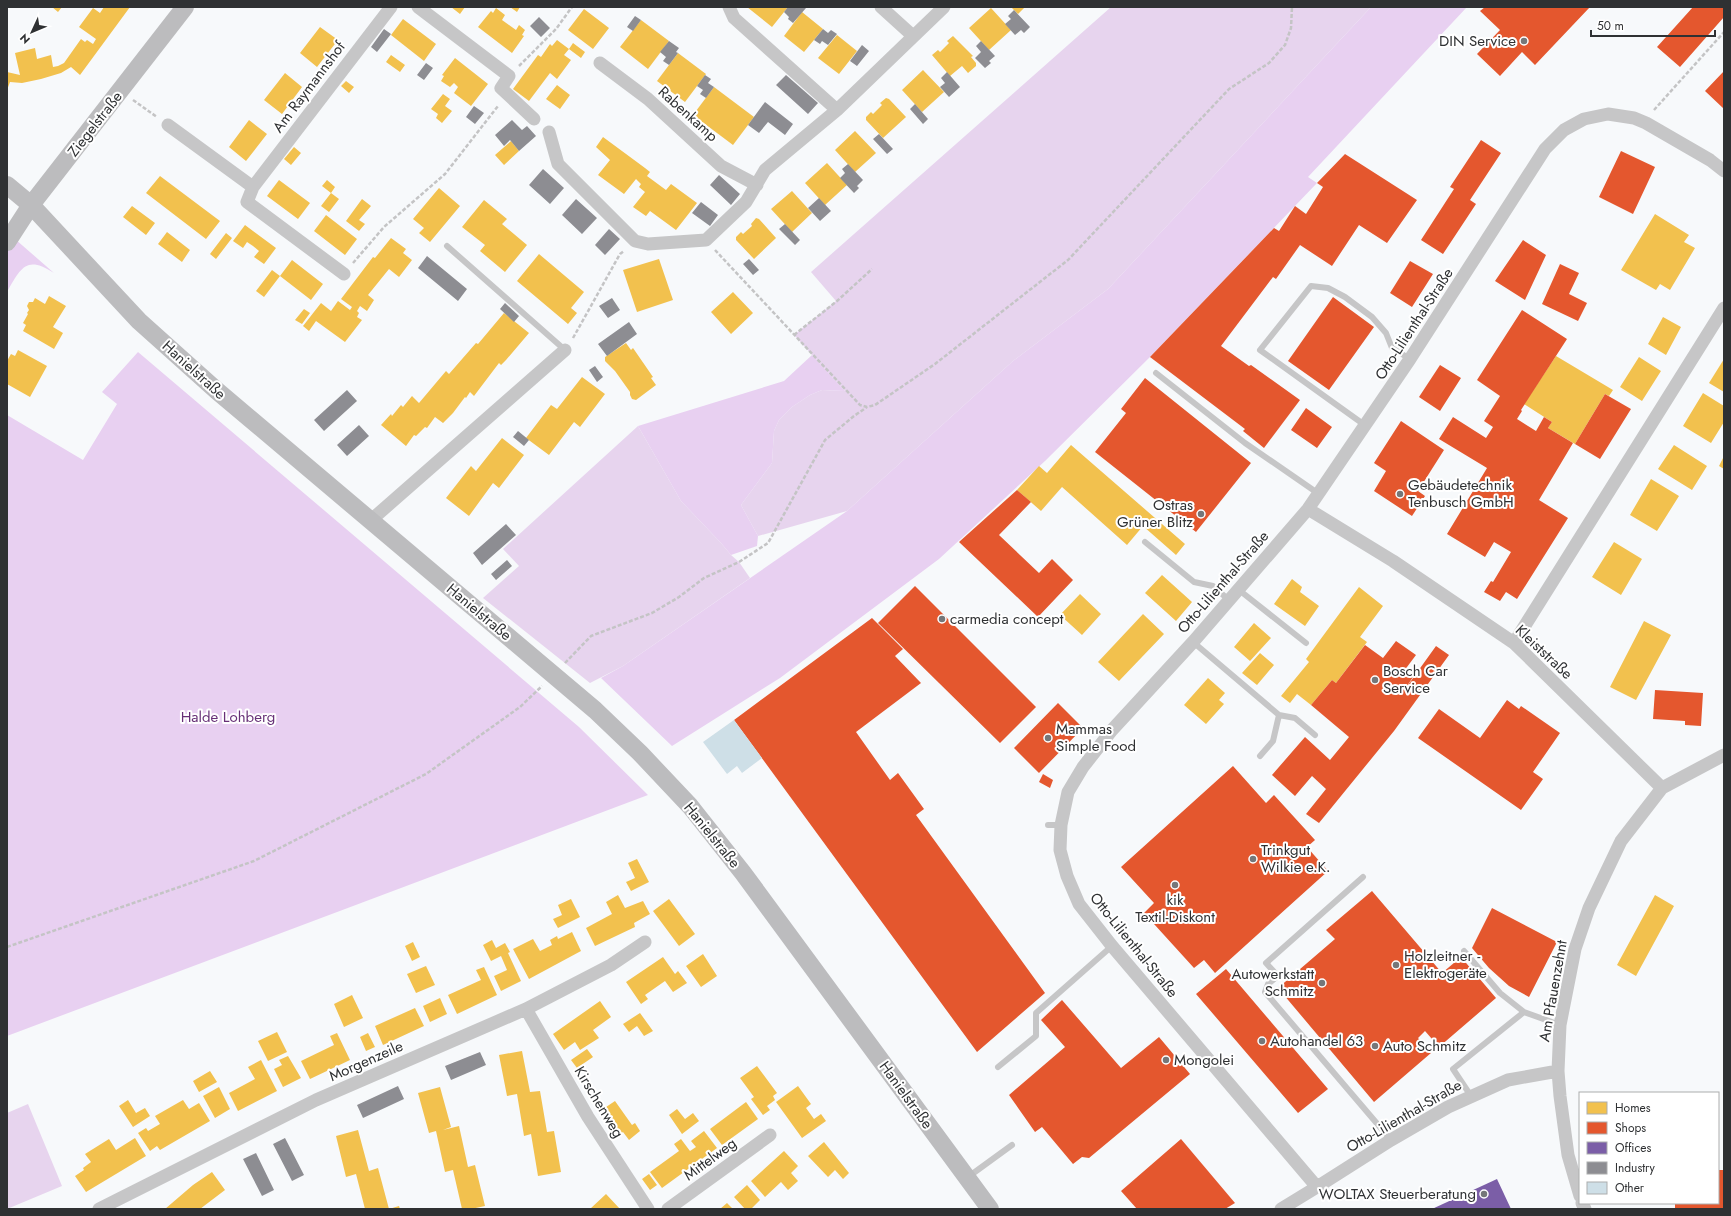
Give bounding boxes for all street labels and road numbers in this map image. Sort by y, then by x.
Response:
street label: Am Raymannshof [267,36,351,137]
street label: Rabenkamp [653,81,723,147]
street label: Ziegelstraße [62,86,128,161]
street label: Otto-Lilienthal-Straße [1369,263,1459,384]
street label: Hanielstraße [157,335,231,405]
street label: Otto-Lilienthal-Straße [1172,526,1274,638]
street label: Hanielstraße [442,578,517,646]
street label: Kleiststraße [1510,620,1578,685]
street label: Hanielstraße [679,797,746,873]
street label: Otto-Lilienthal-Straße [1085,888,1184,1003]
street label: Am Pfauenzehnt [1533,938,1573,1044]
street label: Morgenzeile [325,1035,407,1087]
street label: Hanielstraße [874,1057,938,1134]
street label: Kirschenweg [569,1062,629,1142]
street label: Otto-Lilienthal-Straße [1342,1074,1466,1158]
street label: Mittelweg [679,1132,741,1186]

